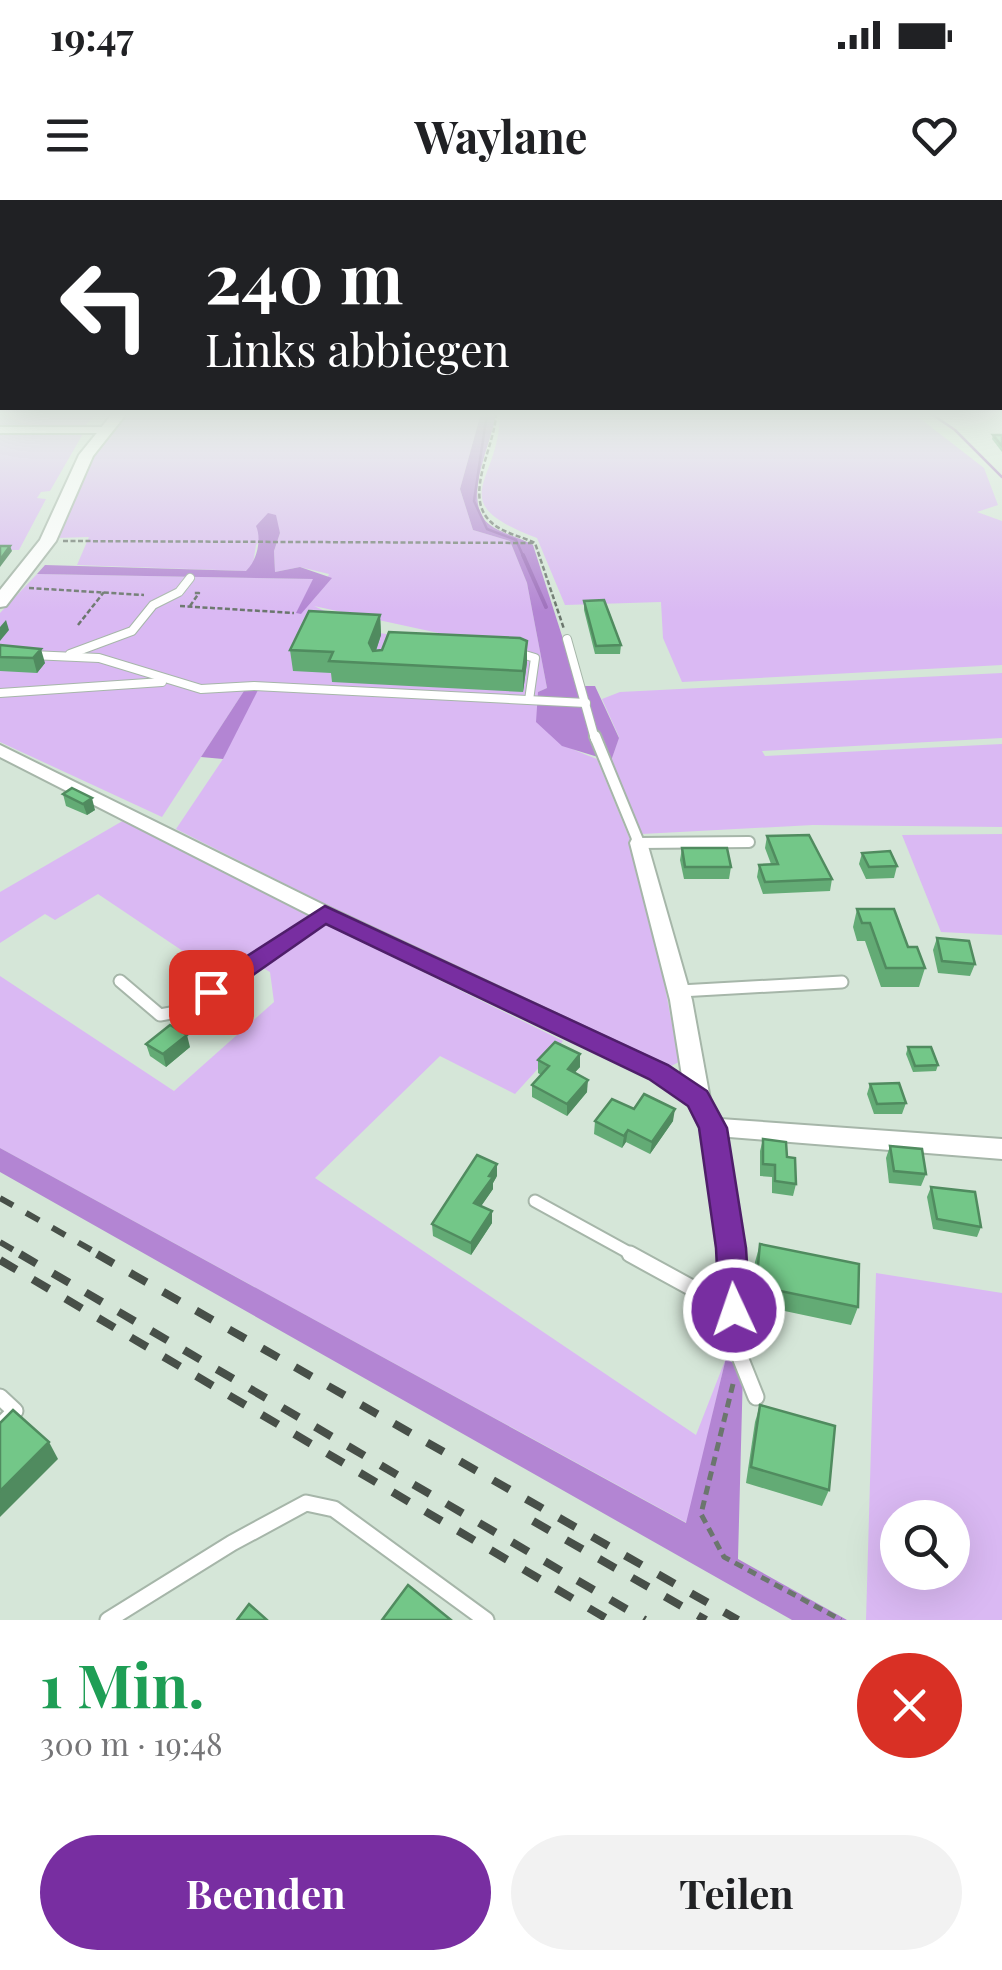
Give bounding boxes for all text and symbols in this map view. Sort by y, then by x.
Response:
text: 19:47 [50,10,134,61]
text: Waylane [414,105,588,165]
icon: menu [40,108,95,163]
icon: heart [907,108,962,163]
text: 240 m [205,228,403,322]
icon: left [40,240,170,370]
text: Links abbiegen [205,318,510,378]
pin [169,950,254,1035]
icon: arrive [184,965,239,1020]
position arrow [682,1258,786,1362]
map controls [880,1500,970,1590]
button: search [880,1500,970,1590]
text: 1 Min. [40,1643,205,1723]
button: close [857,1653,962,1758]
text: 300 m · 19:48 [40,1721,223,1764]
button: Beenden [40,1835,491,1950]
button: Teilen [511,1835,962,1950]

